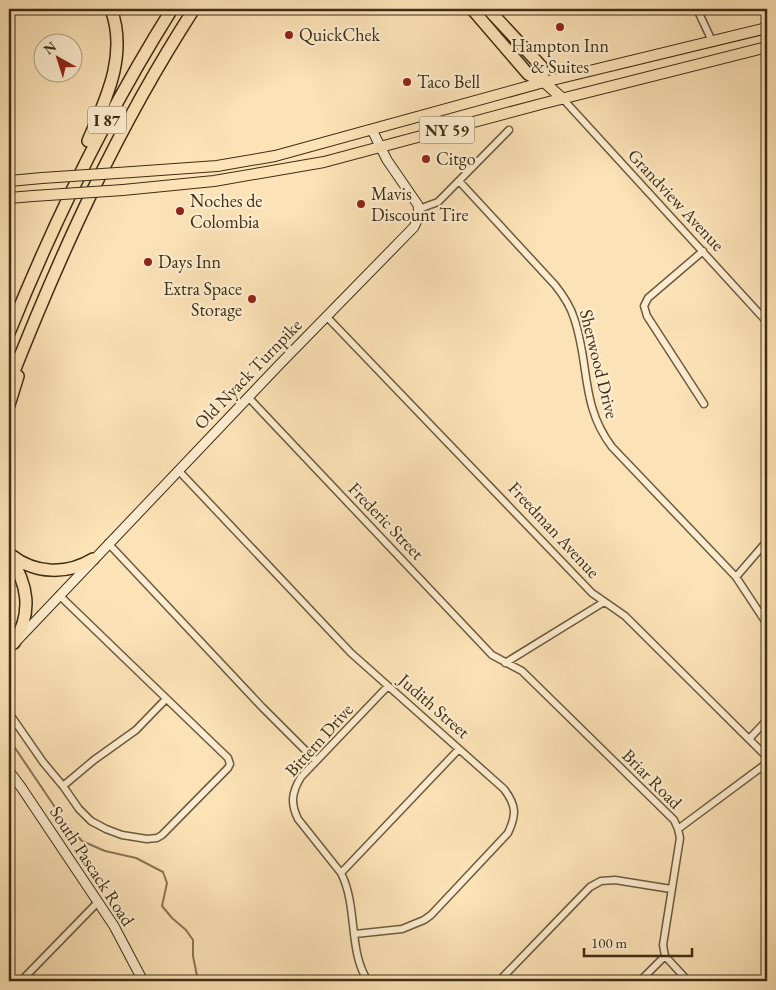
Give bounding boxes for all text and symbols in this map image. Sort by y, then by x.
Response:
marker: Hampton Inn & Suites [554,21,566,33]
place label: QuickChek [299,23,380,46]
marker: QuickChek [283,29,295,41]
north arrow [32,32,82,82]
place label: Hampton Inn & Suites [511,34,609,78]
text: N [40,37,60,58]
place label: Taco Bell [417,70,480,93]
marker: Taco Bell [401,76,413,88]
road number: I 87 [88,106,126,134]
road number: NY 59 [420,116,474,144]
street label: Grandview Avenue [623,144,730,256]
place label: Citgo [436,147,476,170]
marker: Citgo [420,153,432,165]
place label: Mavis Discount Tire [371,182,468,226]
place label: Noches de Colombia [190,189,262,233]
marker: Mavis Discount Tire [355,198,367,210]
marker: Noches de Colombia [174,205,186,217]
place label: Days Inn [158,250,221,273]
marker: Days Inn [142,256,154,268]
place label: Extra Space Storage [163,277,242,321]
marker: Extra Space Storage [246,293,258,305]
street label: Sherwood Drive [575,307,624,421]
street label: Old Nyack Turnpike [189,313,306,434]
street label: Freedman Avenue [504,476,605,583]
street label: Frederic Street [344,477,429,565]
street label: Judith Street [392,667,475,743]
street label: Bittern Drive [280,698,358,781]
street label: Briar Road [618,744,688,814]
street label: South Pascack Road [45,801,140,931]
scale bar [584,925,691,957]
text: 100 m [591,933,628,952]

